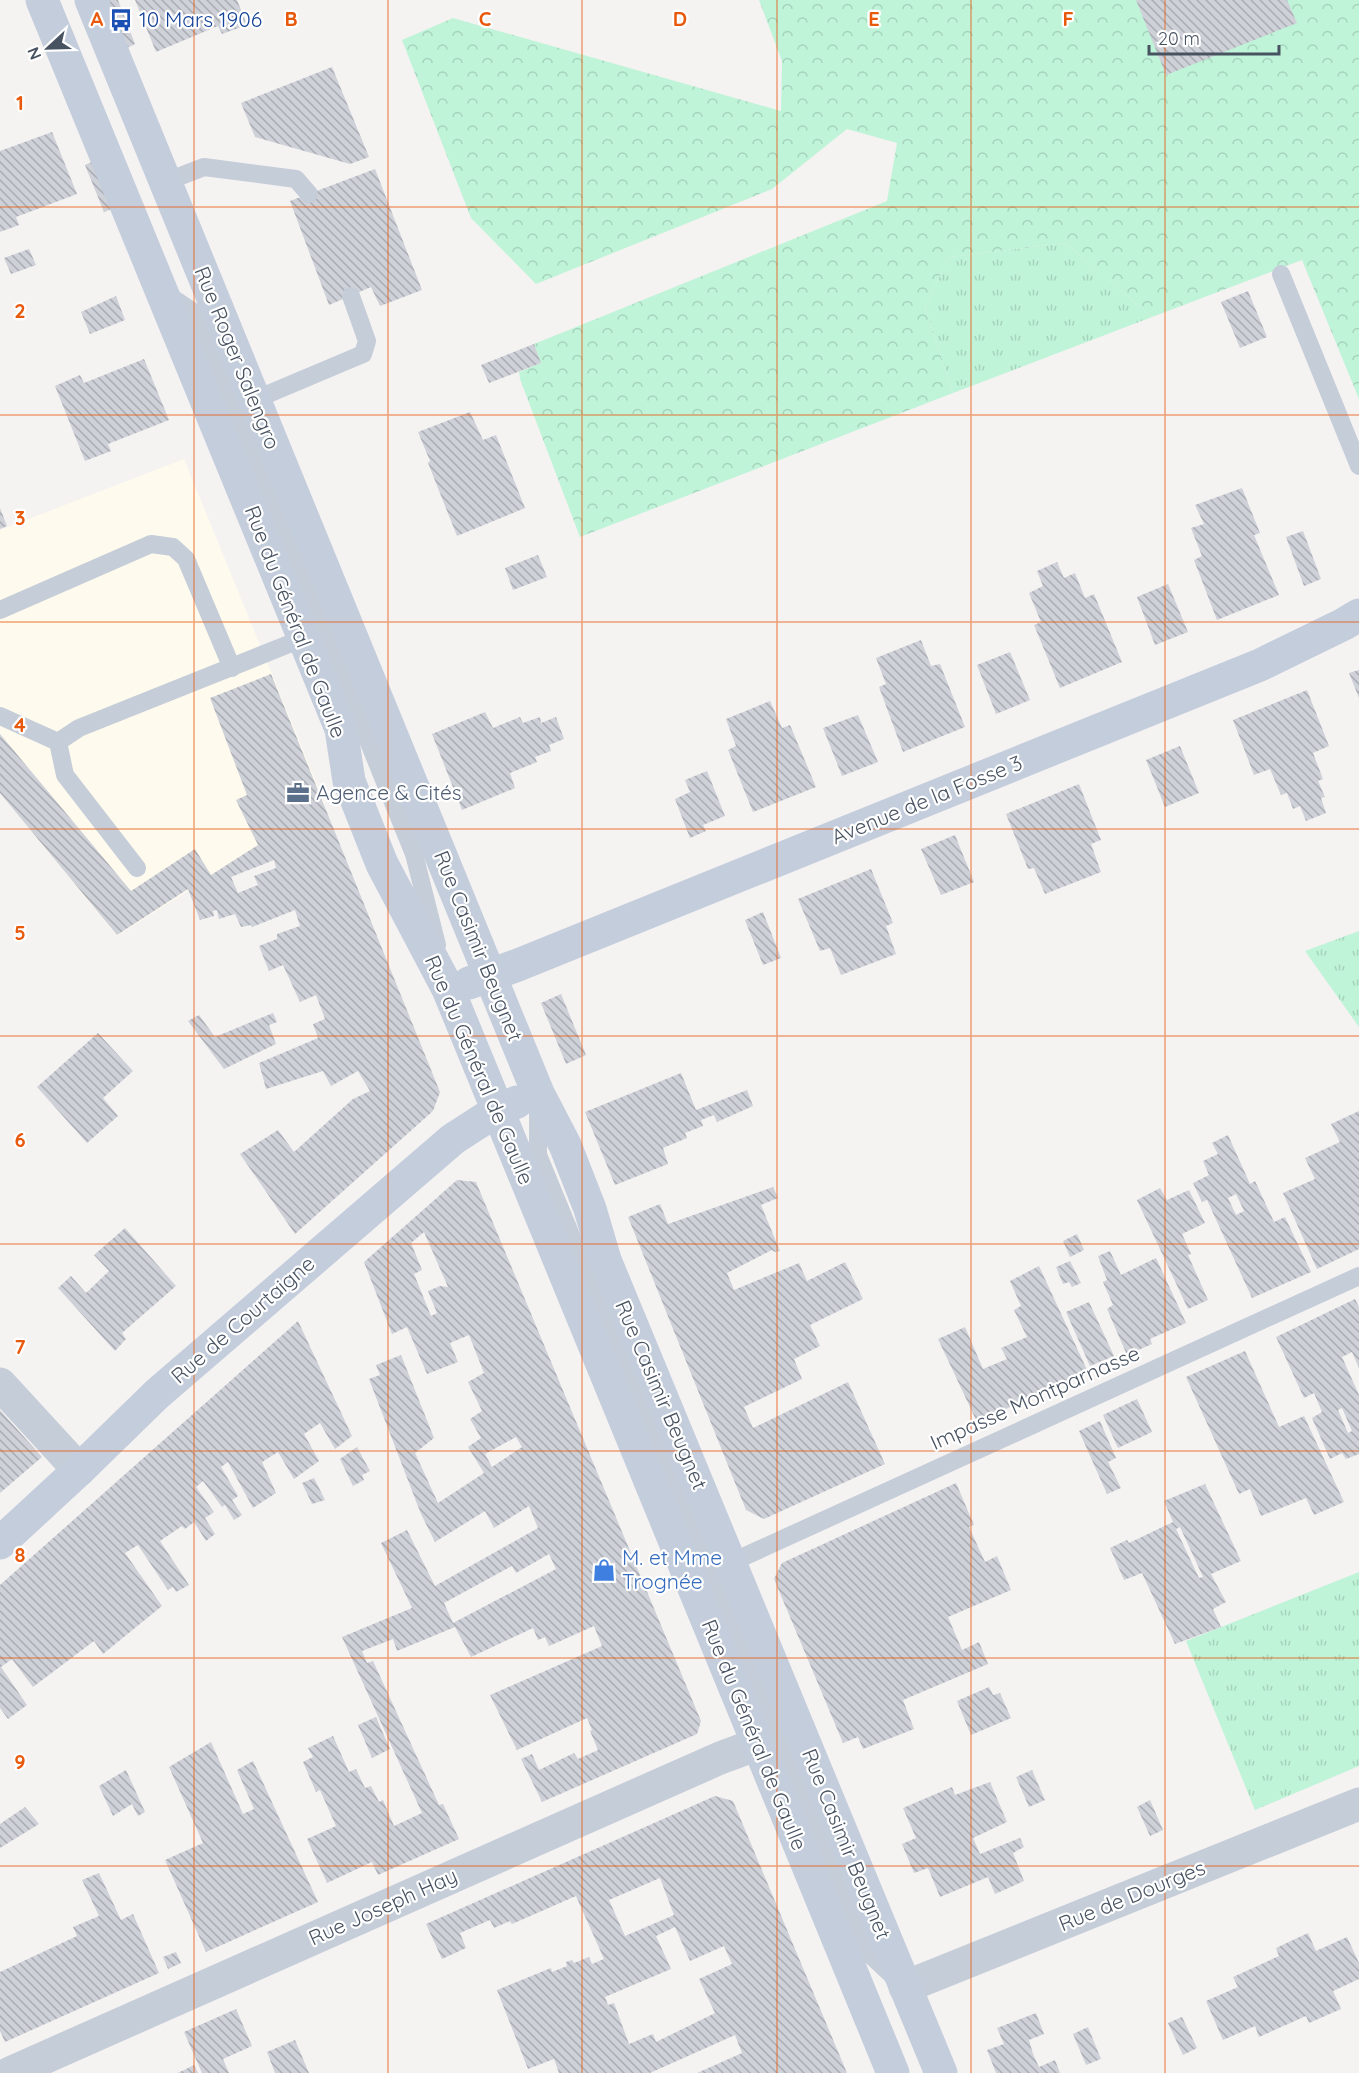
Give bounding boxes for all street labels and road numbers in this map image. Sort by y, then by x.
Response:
street label: Rue Roger Salengro [189,262,287,453]
street label: Rue du Général de Gaulle [240,502,352,741]
street label: Avenue de la Fosse 3 [827,749,1026,849]
street label: Rue Casimir Beugnet [429,847,529,1045]
street label: Rue du Général de Gaulle [420,951,540,1188]
street label: Rue de Courtaigne [165,1250,319,1389]
street label: Rue Casimir Beugnet [610,1296,714,1493]
street label: Impasse Montparnasse [926,1339,1143,1455]
street label: Rue du Général de Gaulle [697,1615,813,1854]
street label: Rue Casimir Beugnet [797,1745,897,1943]
street label: Rue de Dourges [1055,1854,1209,1936]
street label: Rue Joseph Hay [304,1862,461,1950]

